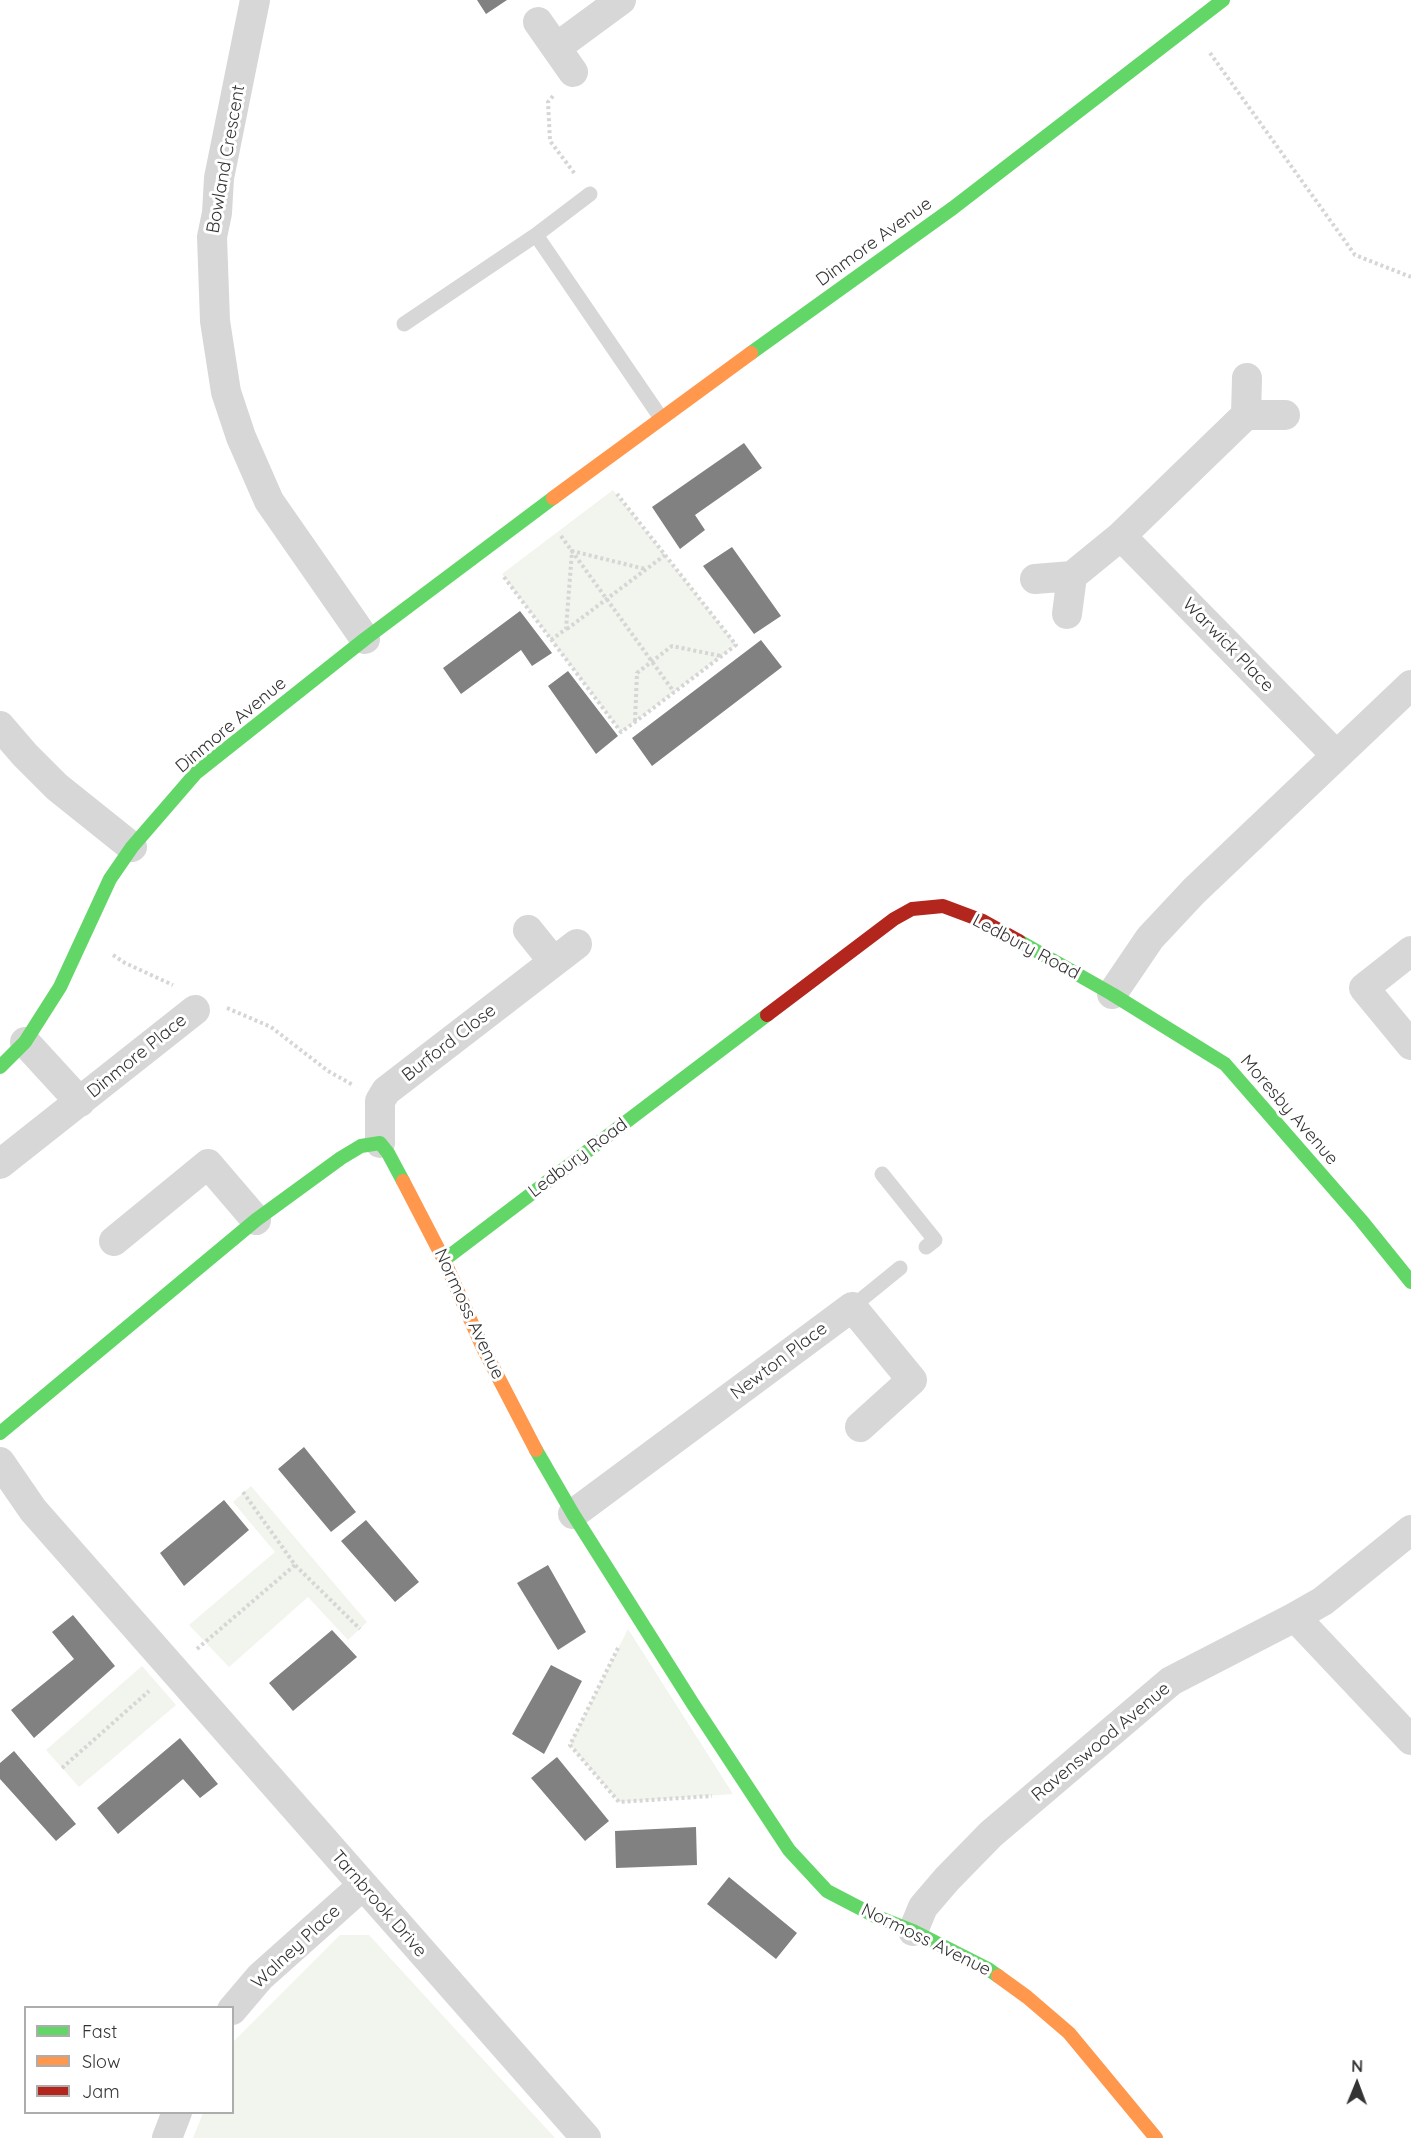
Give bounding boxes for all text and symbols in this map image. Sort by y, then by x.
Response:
street label: Bowland Crescent [202,83,250,235]
street label: Dinmore Avenue [812,193,936,291]
street label: Warwick Place [1178,593,1278,697]
street label: Dinmore Avenue [171,672,291,778]
street label: Ledbury Road [969,910,1083,984]
street label: Burford Close [398,1000,500,1086]
street label: Dinmore Place [83,1009,191,1103]
street label: Moresby Avenue [1235,1051,1343,1169]
street label: Ledbury Road [524,1114,632,1202]
street label: Normoss Avenue [429,1245,509,1383]
street label: Newton Place [727,1318,831,1404]
street label: Ravenswood Avenue [1027,1678,1175,1806]
street label: Tarnbrook Drive [327,1846,431,1962]
street label: Normoss Avenue [858,1899,994,1981]
street label: Walney Place [247,1901,345,1993]
legend [24,2006,234,2114]
text: Fast [82,2020,117,2043]
text: Slow [82,2050,120,2073]
north arrow [1327,2054,1387,2114]
text: N [1351,2056,1363,2076]
text: Jam [82,2080,120,2103]

